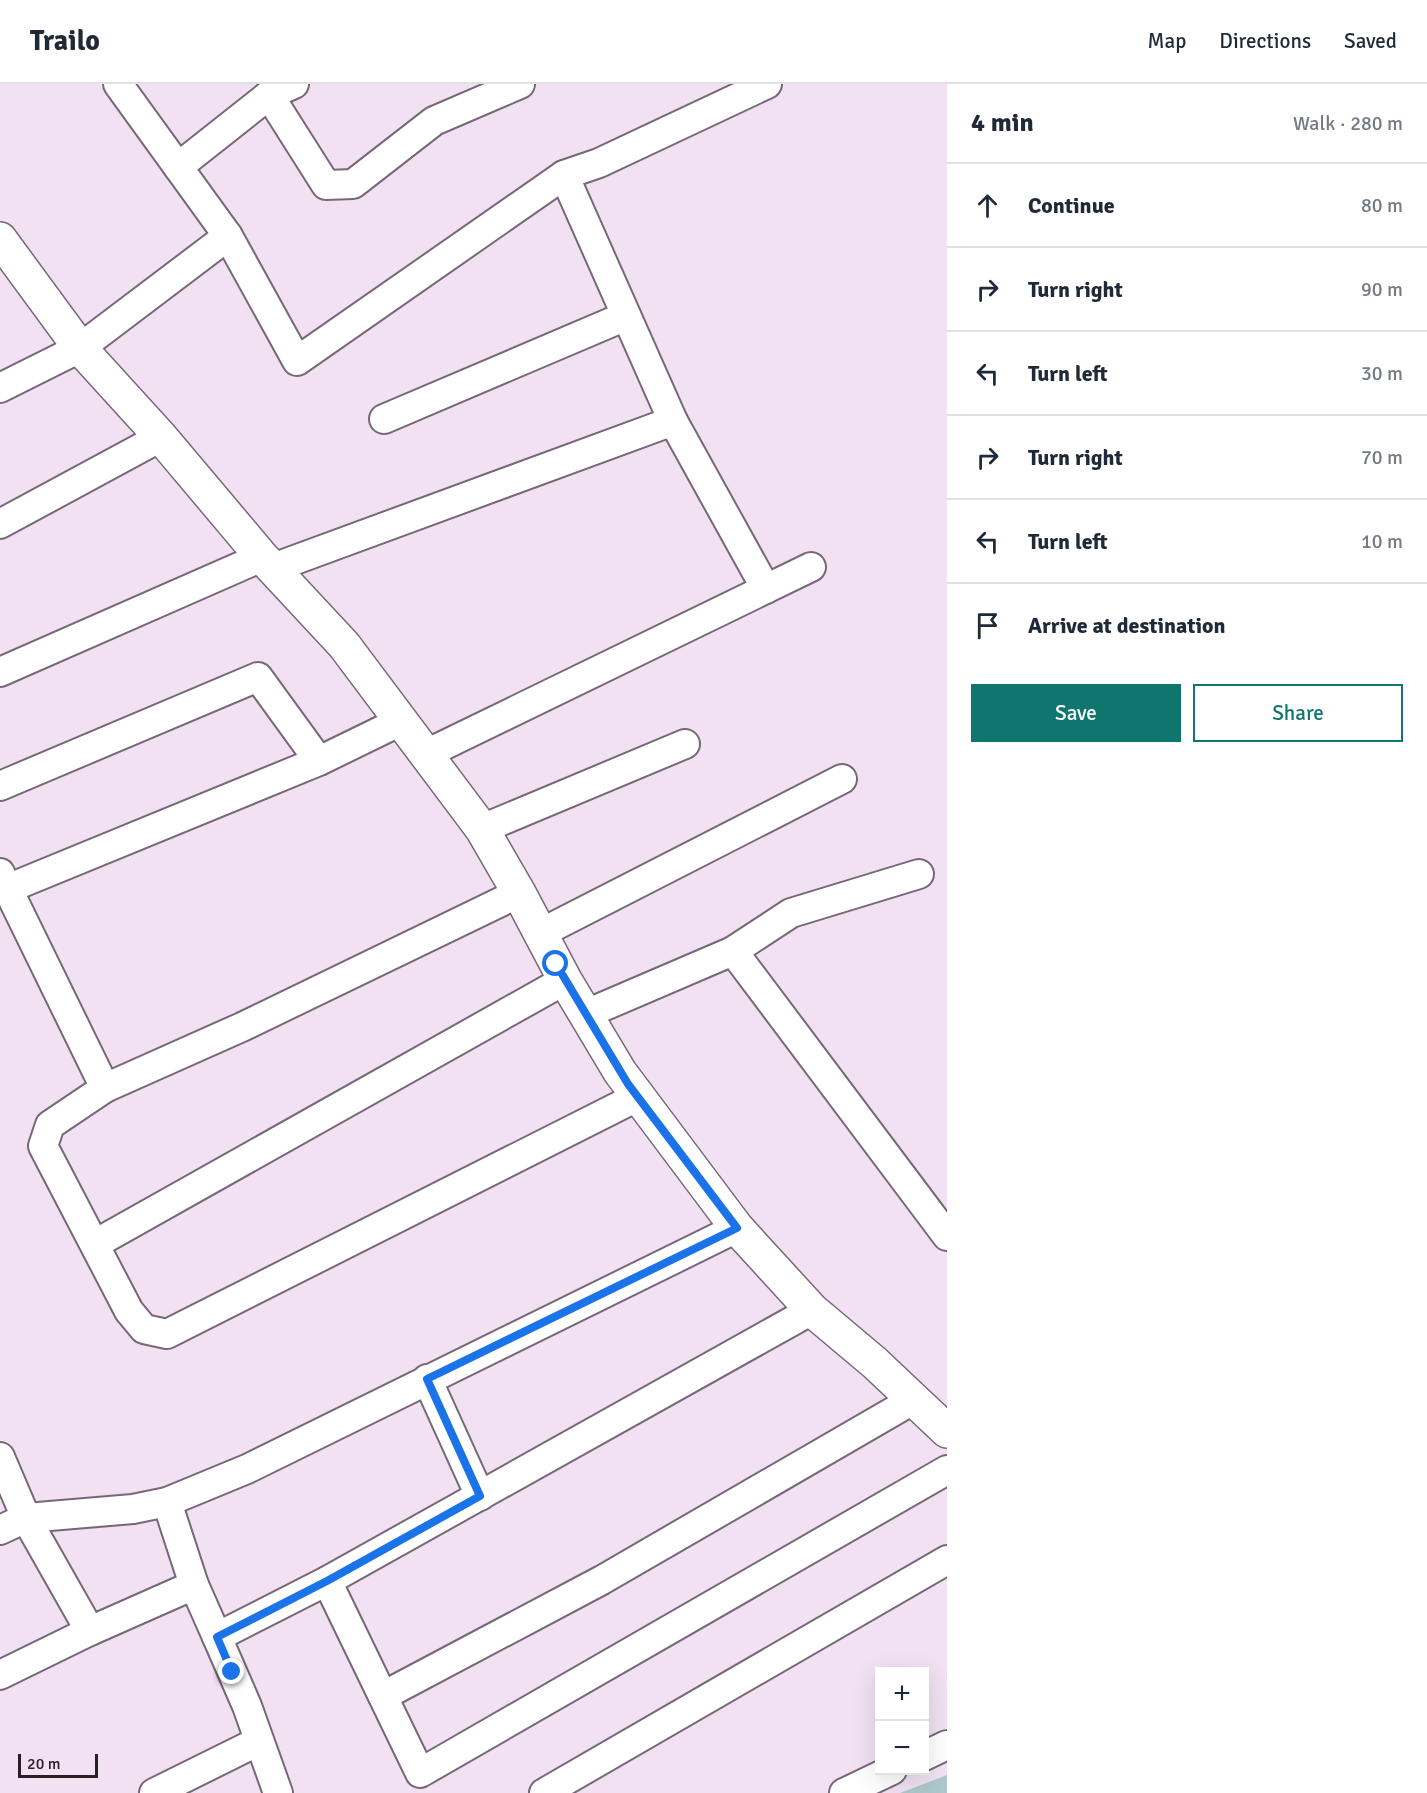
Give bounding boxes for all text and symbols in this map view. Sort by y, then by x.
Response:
text: Trailo [30,24,100,58]
text: Map [1148,28,1186,54]
text: Directions [1219,28,1311,54]
text: Saved [1344,28,1397,54]
text: 4 min [971,107,1034,139]
text: Walk · 280 m [1293,111,1403,136]
icon: ahead [971,189,1004,222]
text: Continue [1028,192,1115,219]
text: 80 m [1361,193,1403,218]
icon: right [971,273,1004,306]
text: Turn right [1028,276,1123,303]
text: 90 m [1361,277,1403,302]
icon: left [971,357,1004,390]
text: Turn left [1028,360,1108,387]
text: 30 m [1361,361,1403,386]
icon: right [971,441,1004,474]
text: Turn right [1028,444,1123,471]
text: 70 m [1361,445,1403,470]
icon: left [971,525,1004,558]
text: Turn left [1028,528,1108,555]
text: 10 m [1361,529,1403,554]
icon: arrive [971,609,1004,642]
text: Arrive at destination [1028,612,1225,639]
button: Save [971,684,1181,742]
button: Share [1193,684,1403,742]
route start [542,950,568,976]
route end [218,1658,244,1684]
map controls [875,1667,929,1775]
button: + [875,1667,929,1721]
button: − [875,1721,929,1775]
scale bar [18,1751,98,1778]
text: 20 m [27,1754,61,1774]

